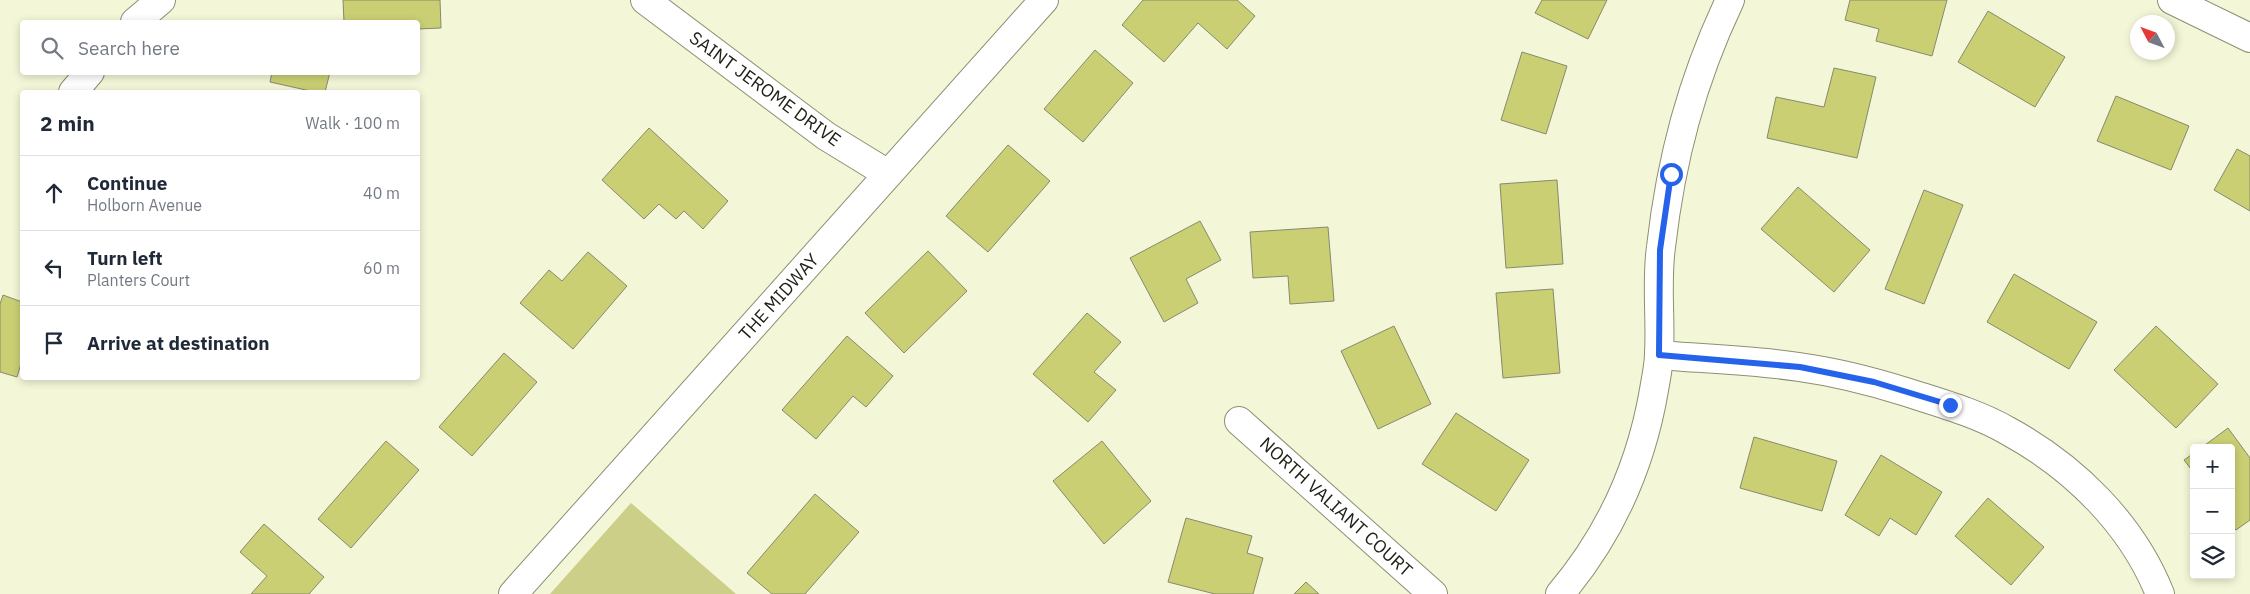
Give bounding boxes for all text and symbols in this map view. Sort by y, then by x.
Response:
north arrow [2130,15,2175,60]
search box [20,20,420,75]
street label: SAINT JEROME DRIVE [685,26,846,151]
icon: search [38,34,66,62]
text: Search here [78,36,180,60]
text: 2 min [40,109,95,137]
text: Walk · 100 m [305,113,400,133]
route start [1660,163,1683,186]
text: Continue [87,171,167,195]
icon: ahead [40,179,68,207]
text: 40 m [363,183,400,203]
text: Holborn Avenue [87,195,202,215]
text: Turn left [87,246,163,270]
street label: THE MIDWAY [734,248,824,345]
icon: left [40,254,68,282]
text: 60 m [363,258,400,278]
text: Planters Court [87,270,190,290]
icon: arrive [40,329,68,357]
text: Arrive at destination [87,331,270,355]
route end [1939,394,1962,417]
street label: NORTH VALIANT COURT [1255,432,1418,581]
map controls [2190,444,2235,579]
button: + [2190,444,2235,489]
button: − [2190,489,2235,534]
button: layers [2190,534,2235,579]

